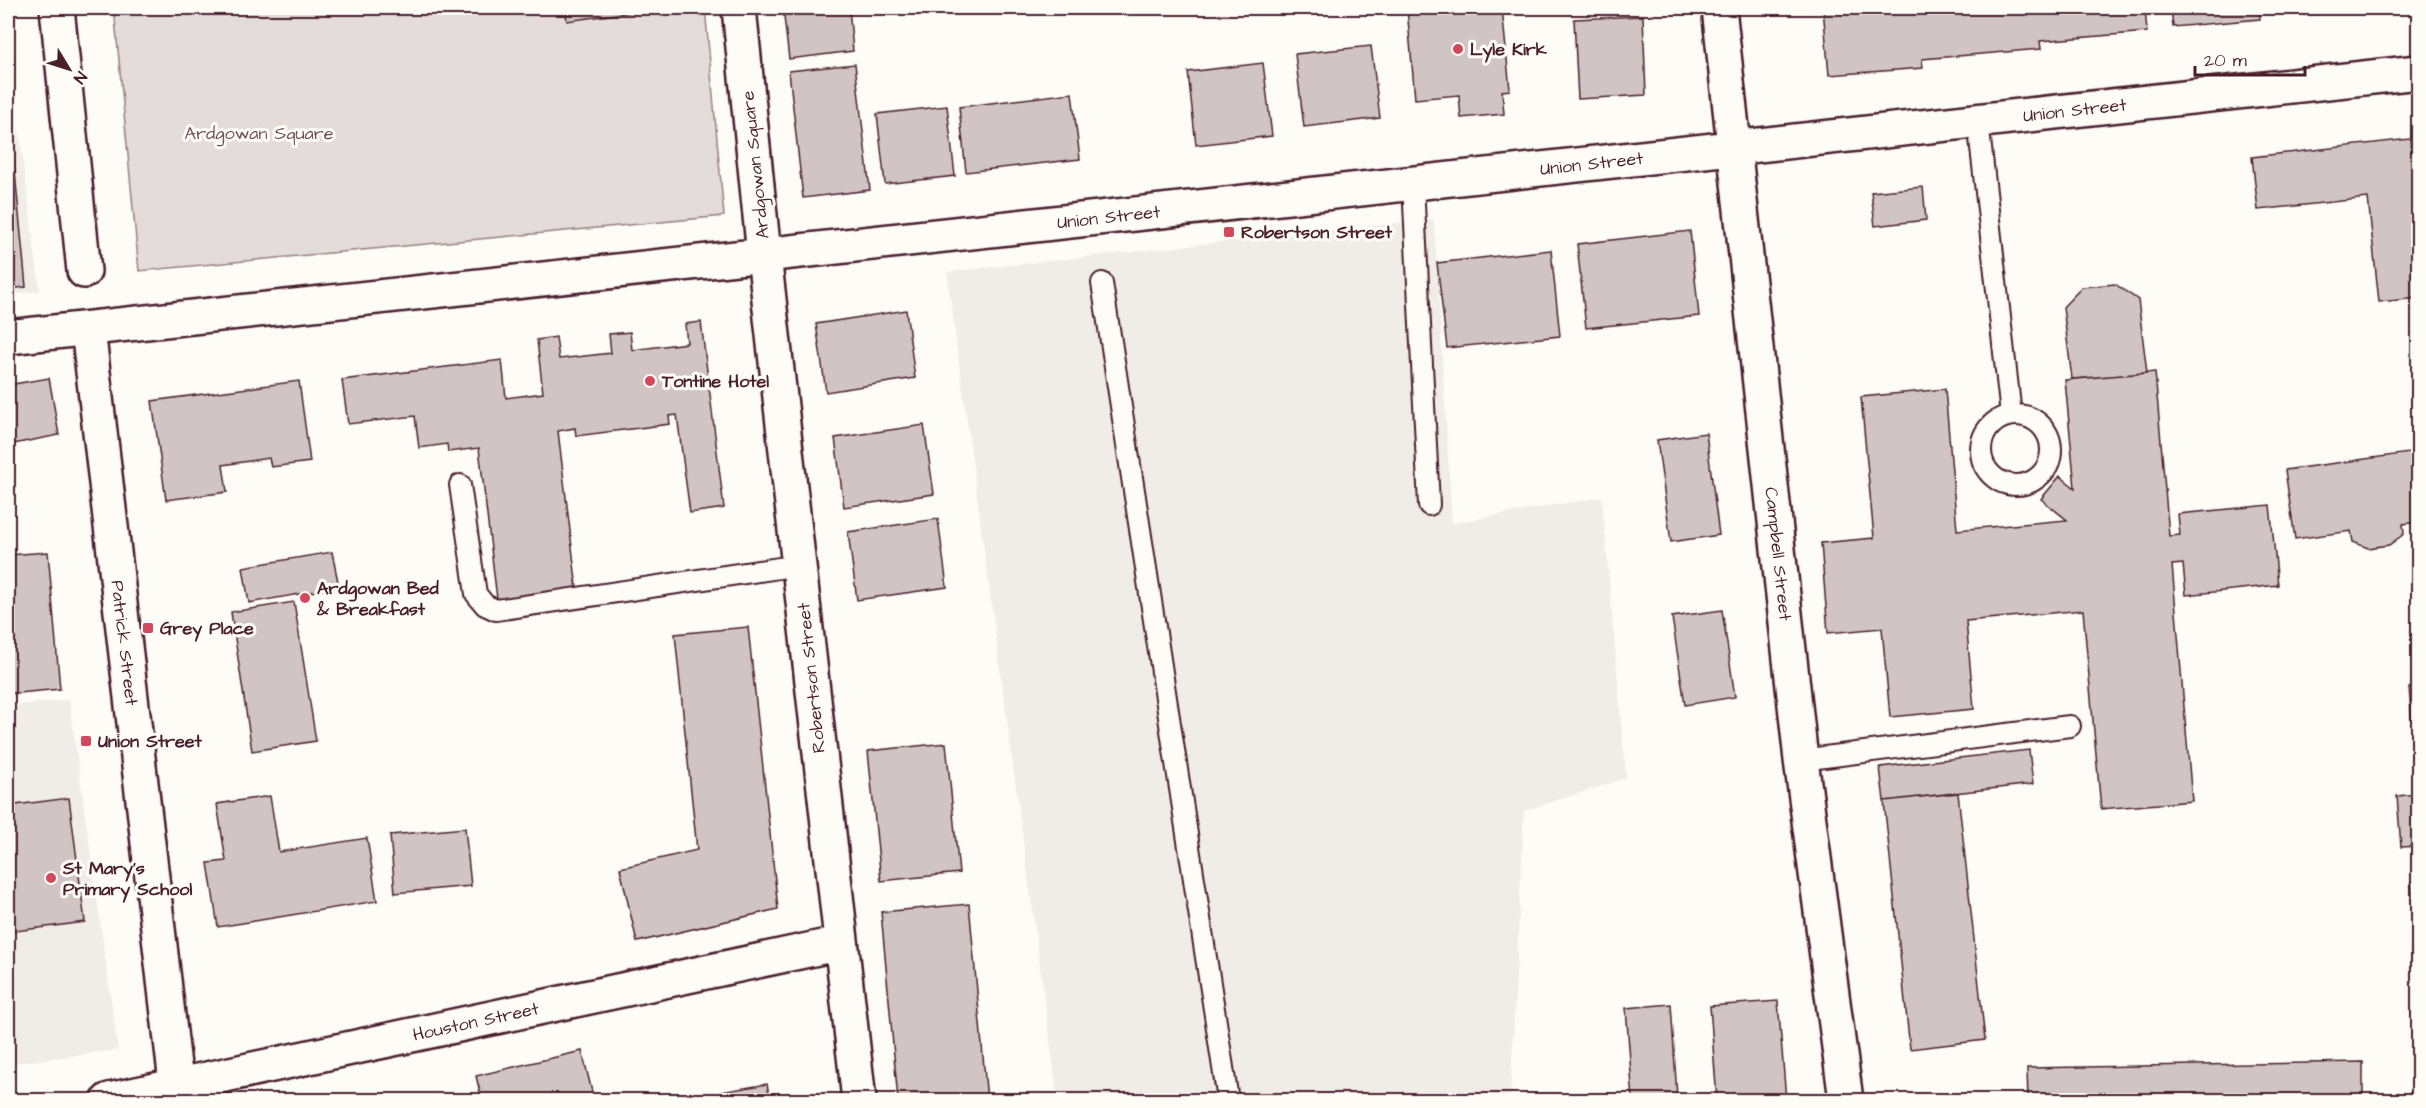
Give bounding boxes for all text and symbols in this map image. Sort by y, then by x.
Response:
place label: Lyle Kirk [1470,37,1548,63]
north arrow [39,39,99,99]
scale bar [2195,39,2304,77]
marker: Lyle Kirk [1451,42,1465,56]
text: 20 m [2204,48,2247,73]
text: N [68,67,92,88]
street label: Ardgowan Square [735,89,777,240]
street label: Union Street [2022,92,2128,129]
park label: Ardgowan Square [185,121,334,147]
street label: Union Street [1539,146,1645,182]
street label: Union Street [1056,199,1162,236]
place label: Robertson Street [1241,220,1393,245]
marker: Robertson Street [1222,225,1236,239]
place label: Tontine Hotel [661,369,769,394]
marker: Tontine Hotel [643,374,657,388]
street label: Campbell Street [1758,486,1798,623]
place label: Ardgowan Bed & Breakfast [316,576,440,622]
street label: Patrick Street [104,579,144,708]
marker: Ardgowan Bed & Breakfast [298,591,312,605]
street label: Robertson Street [791,601,832,754]
place label: Grey Place [160,616,254,642]
marker: Grey Place [141,621,155,635]
place label: Union Street [98,729,202,754]
marker: Union Street [79,734,93,748]
place label: St Mary's Primary School [62,856,192,903]
marker: St Mary's Primary School [44,871,58,885]
street label: Houston Street [410,996,542,1048]

